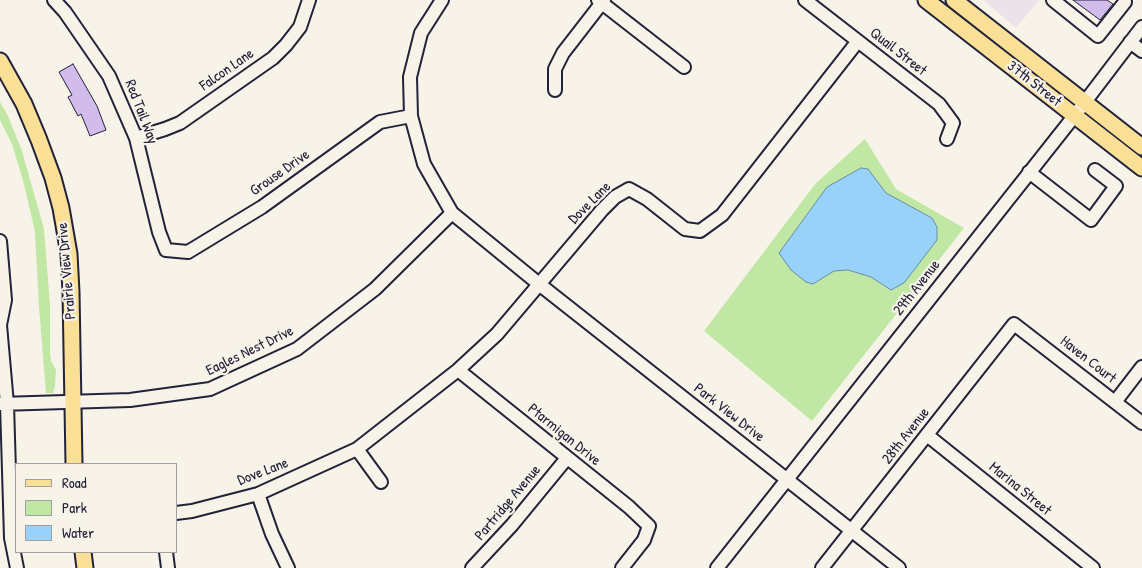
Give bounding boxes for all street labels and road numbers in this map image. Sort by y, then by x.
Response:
street label: Quail Street [866,24,930,80]
street label: Falcon Lane [197,45,257,95]
street label: 37th Street [1003,57,1065,111]
street label: Red Tail Way [121,77,161,147]
street label: Grouse Drive [247,146,313,200]
street label: Dove Lane [565,178,615,228]
street label: Prairie View Drive [54,222,80,320]
street label: 29th Avenue [890,257,944,319]
street label: Eagles Nest Drive [203,322,297,380]
street label: Haven Court [1056,332,1120,388]
street label: Park View Drive [690,380,768,446]
street label: Ptarmigan Drive [524,400,604,470]
street label: 28th Avenue [878,404,934,468]
street label: Dove Lane [235,454,291,490]
street label: Marina Street [985,458,1055,520]
street label: Partridge Avenue [471,462,545,544]

